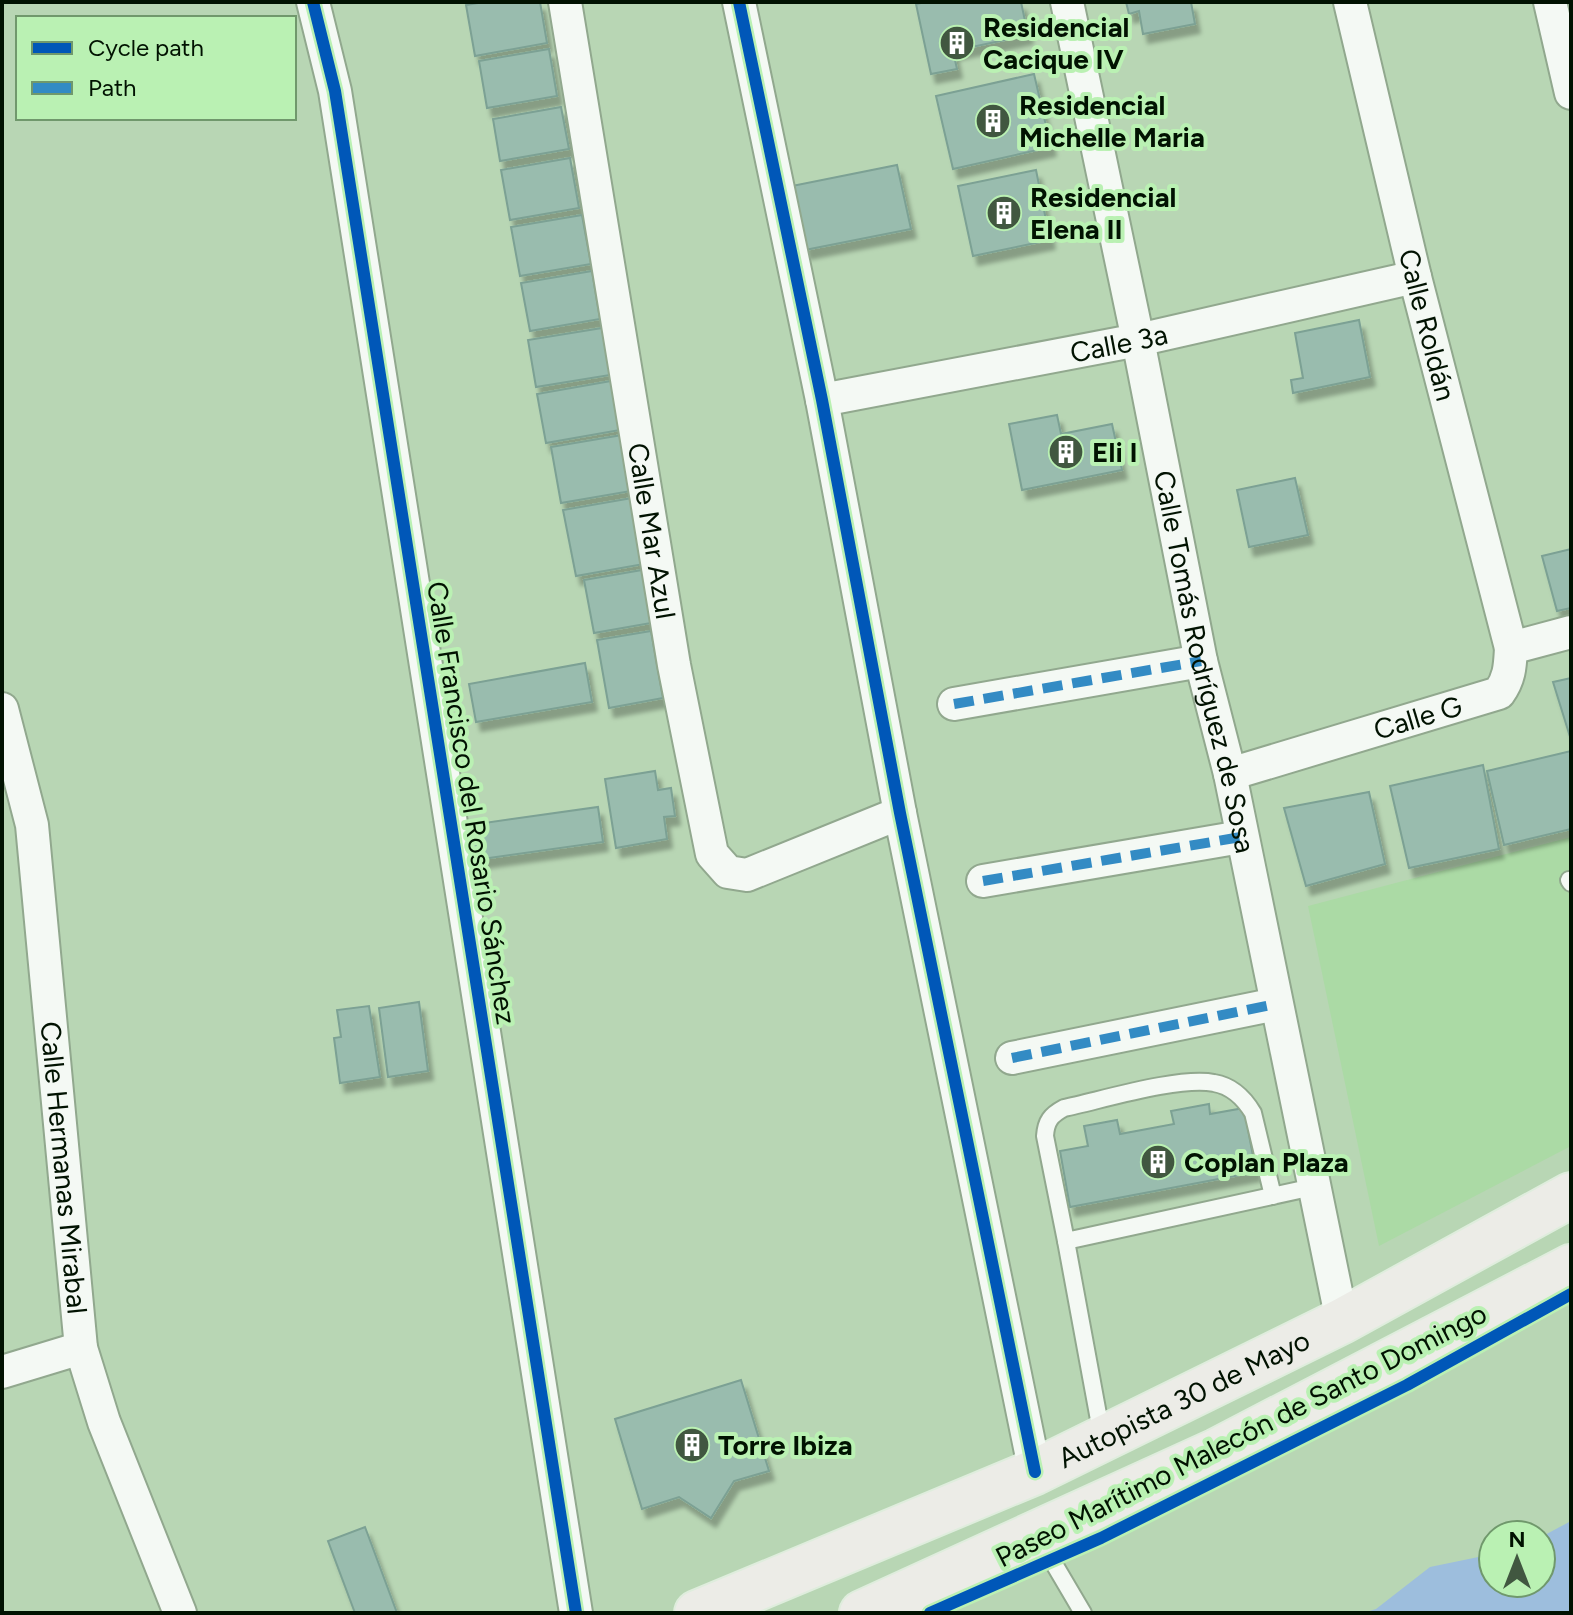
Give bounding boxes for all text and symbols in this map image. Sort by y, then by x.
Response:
place label: Residencial Cacique IV [983,10,1129,76]
legend [16,16,296,120]
building icon: Residencial Cacique IV [938,24,976,62]
text: Cycle path [88,33,204,62]
text: Path [88,73,136,102]
place label: Residencial Michelle Maria [1019,88,1205,154]
building icon: Residencial Michelle Maria [974,102,1012,140]
place label: Residencial Elena II [1030,180,1176,246]
building icon: Residencial Elena II [985,194,1023,232]
street label: Calle Roldán [1392,246,1463,404]
street label: Calle 3a [1067,317,1171,370]
building icon: Eli I [1047,433,1085,471]
place label: Eli I [1092,435,1137,469]
street label: Calle Mar Azul [621,440,683,621]
street label: Calle Tomás Rodríguez de Sosa [1147,467,1263,856]
street label: Calle Francisco del Rosario Sánchez [420,579,524,1027]
street label: Calle G [1370,688,1466,747]
street label: Calle Hermanas Mirabal [33,1020,95,1315]
building icon: Coplan Plaza [1139,1143,1177,1181]
place label: Coplan Plaza [1184,1145,1349,1179]
street label: Paseo Marítimo Malecón de Santo Domingo [990,1296,1492,1574]
street label: Autopista 30 de Mayo [1052,1323,1315,1475]
building icon: Torre Ibiza [673,1426,711,1464]
place label: Torre Ibiza [718,1428,853,1462]
north arrow [1477,1519,1557,1599]
text: N [1508,1526,1526,1553]

